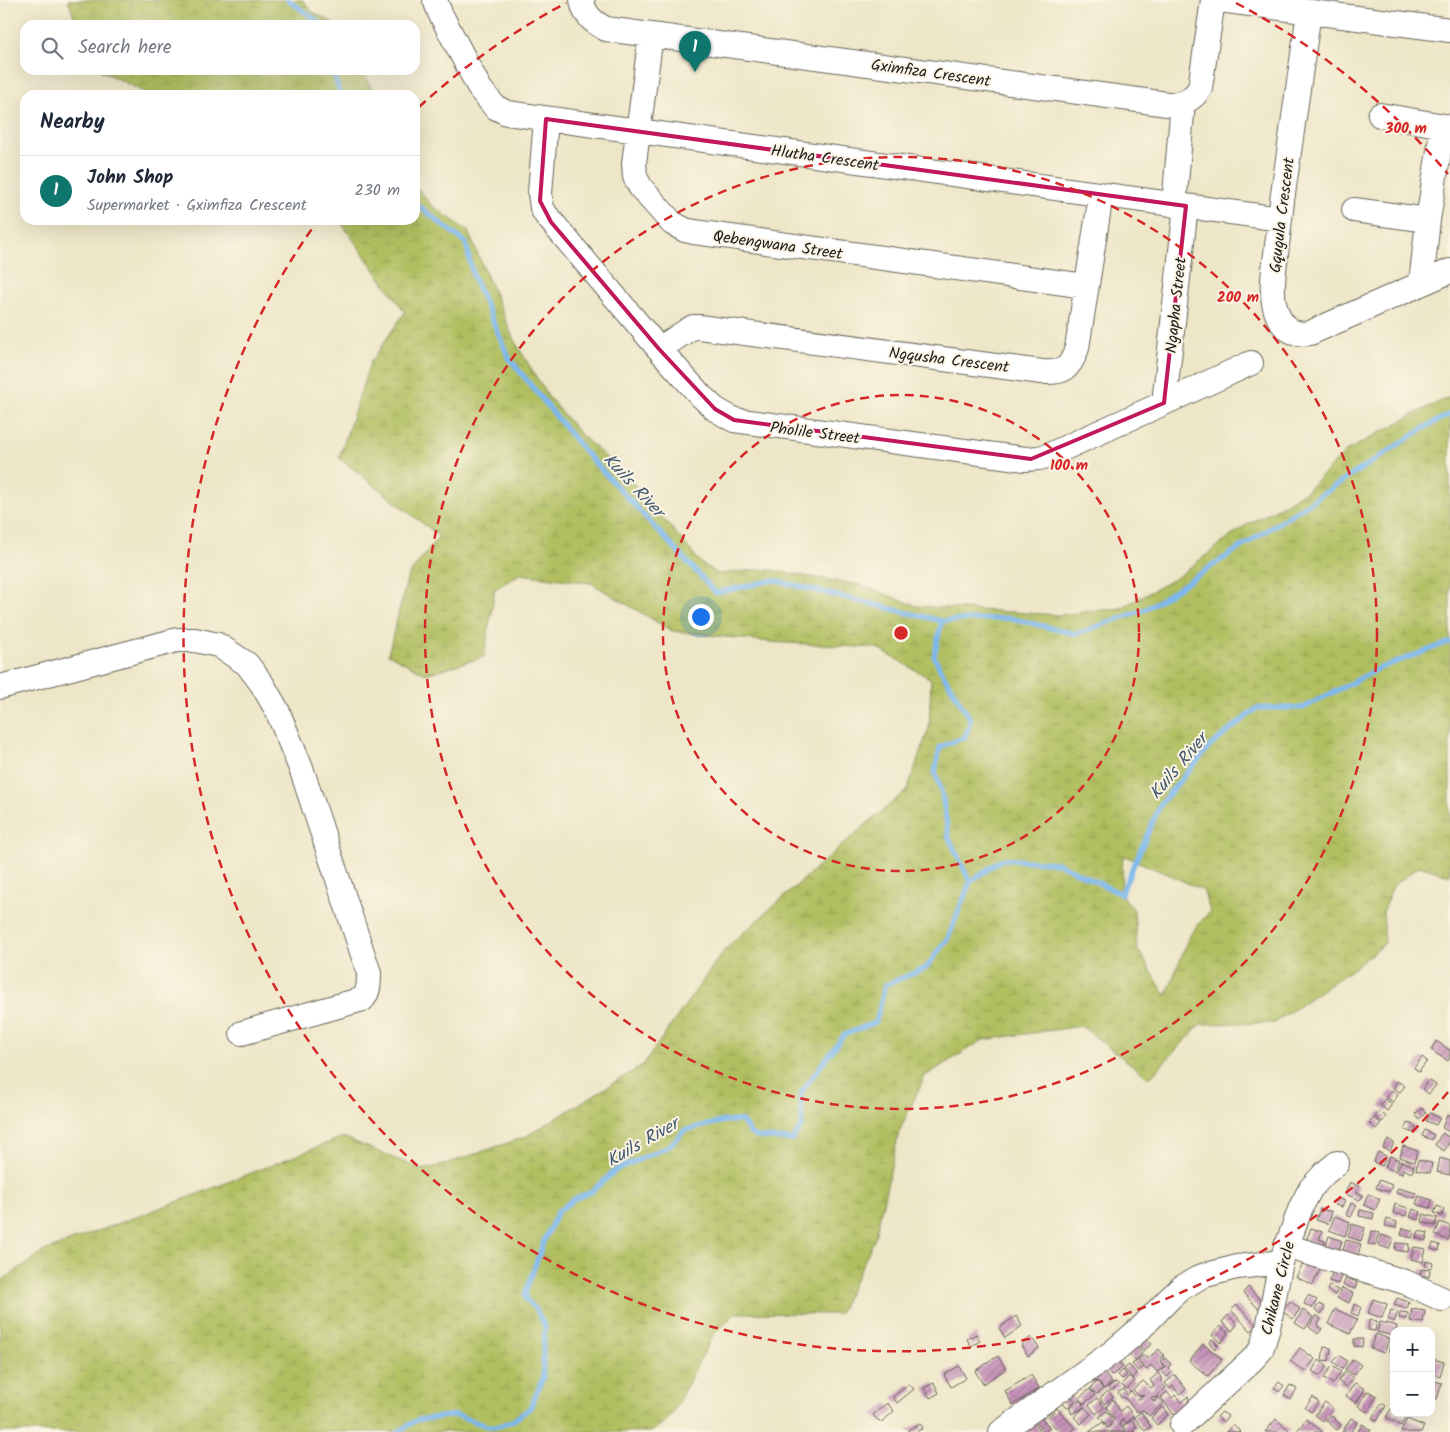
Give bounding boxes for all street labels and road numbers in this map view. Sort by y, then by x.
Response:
street label: Gximfiza Crescent [869,53,993,94]
street label: Hlutha Crescent [769,139,881,179]
street label: Gqugula Crescent [1263,155,1302,274]
street label: Qebengwana Street [711,224,845,267]
street label: Ngapha Street [1159,255,1194,355]
street label: Ngqusha Crescent [887,341,1011,380]
street label: Pholile Street [768,416,862,451]
street label: Chikane Circle [1255,1239,1302,1338]

